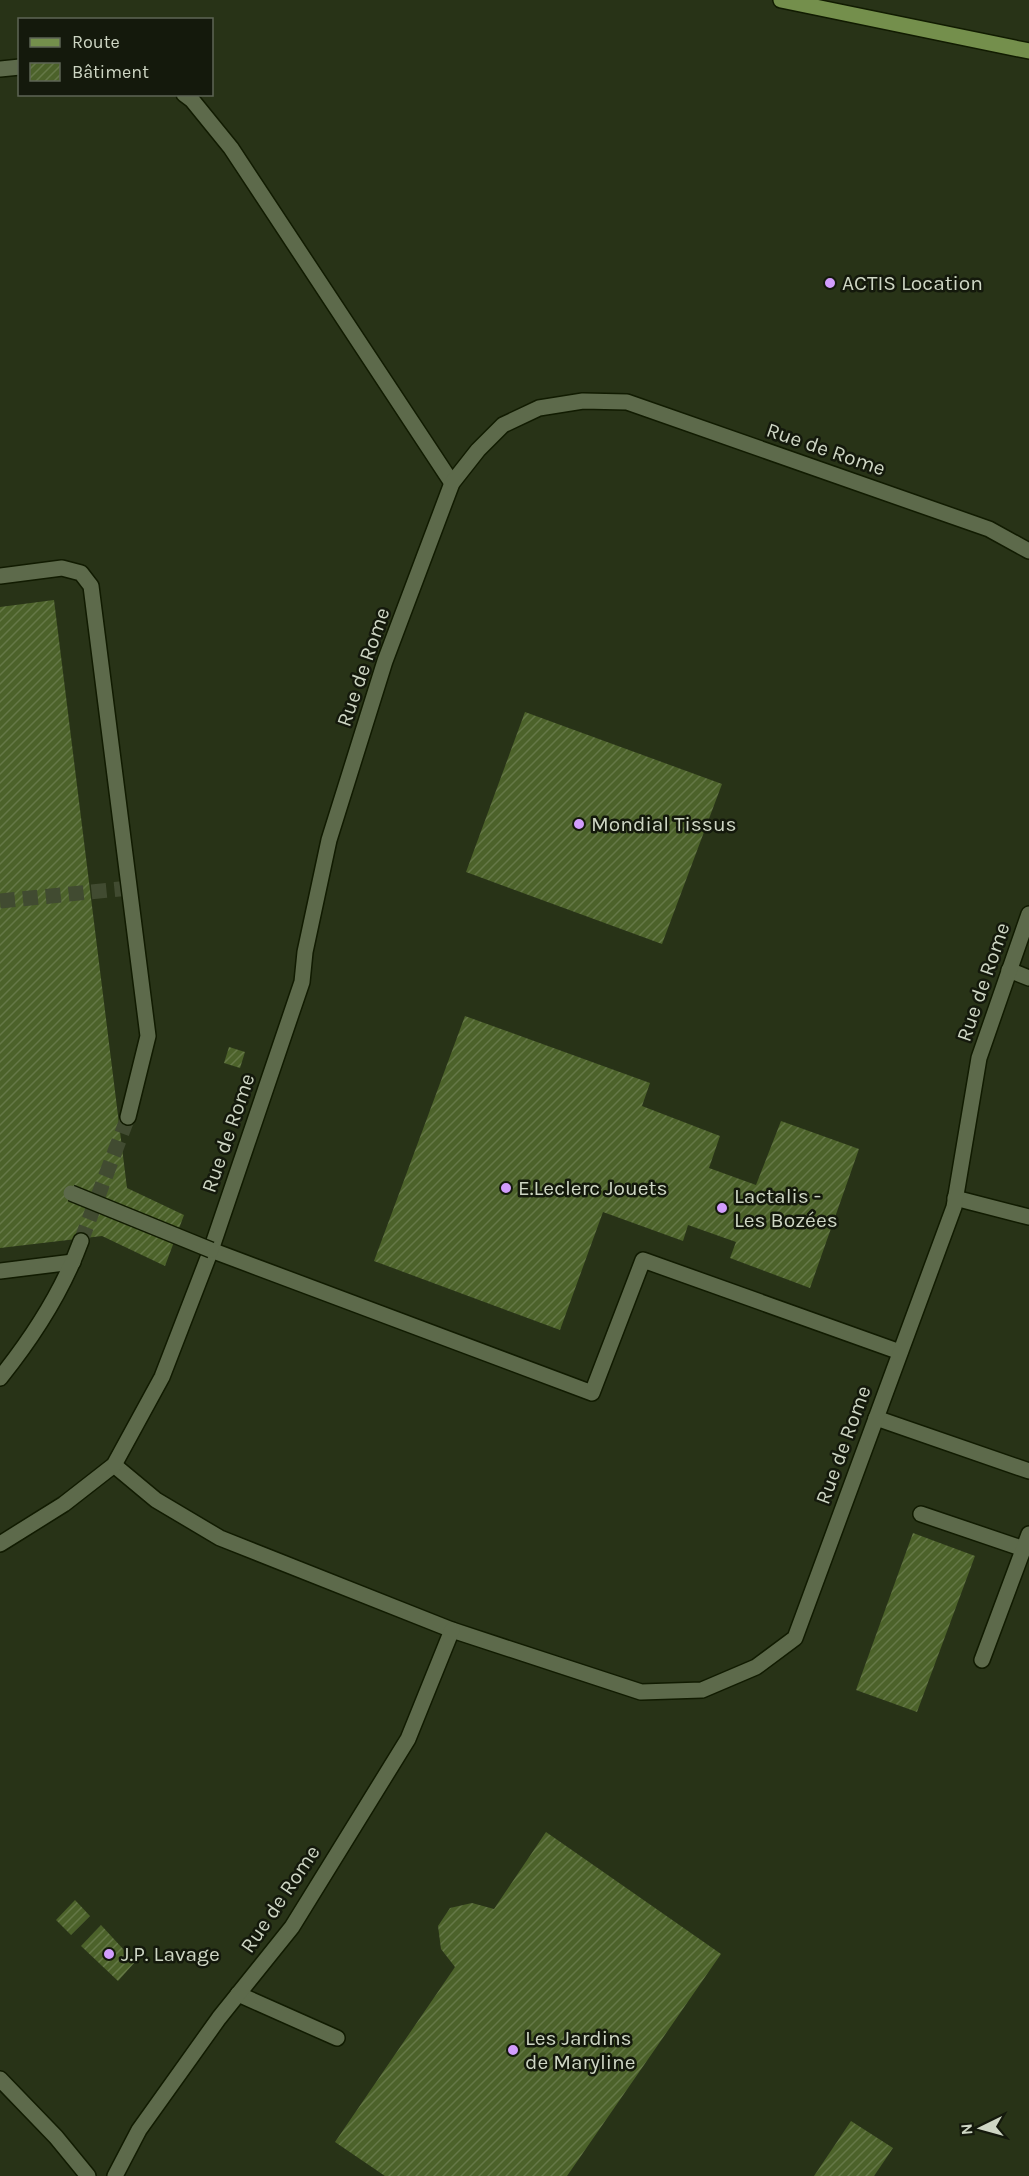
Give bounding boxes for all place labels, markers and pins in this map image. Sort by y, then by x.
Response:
place label: ACTIS Location [842,271,983,295]
marker: ACTIS Location [823,276,837,290]
place label: Mondial Tissus [591,812,737,836]
marker: Mondial Tissus [572,817,586,831]
place label: E.Leclerc Jouets [518,1176,667,1200]
marker: E.Leclerc Jouets [499,1181,513,1195]
place label: Lactalis - Les Bozées [734,1184,838,1232]
marker: Lactalis - Les Bozées [715,1201,729,1215]
place label: J.P. Lavage [121,1942,220,1966]
marker: J.P. Lavage [102,1947,116,1961]
place label: Les Jardins de Maryline [525,2026,636,2074]
marker: Les Jardins de Maryline [506,2043,520,2057]

